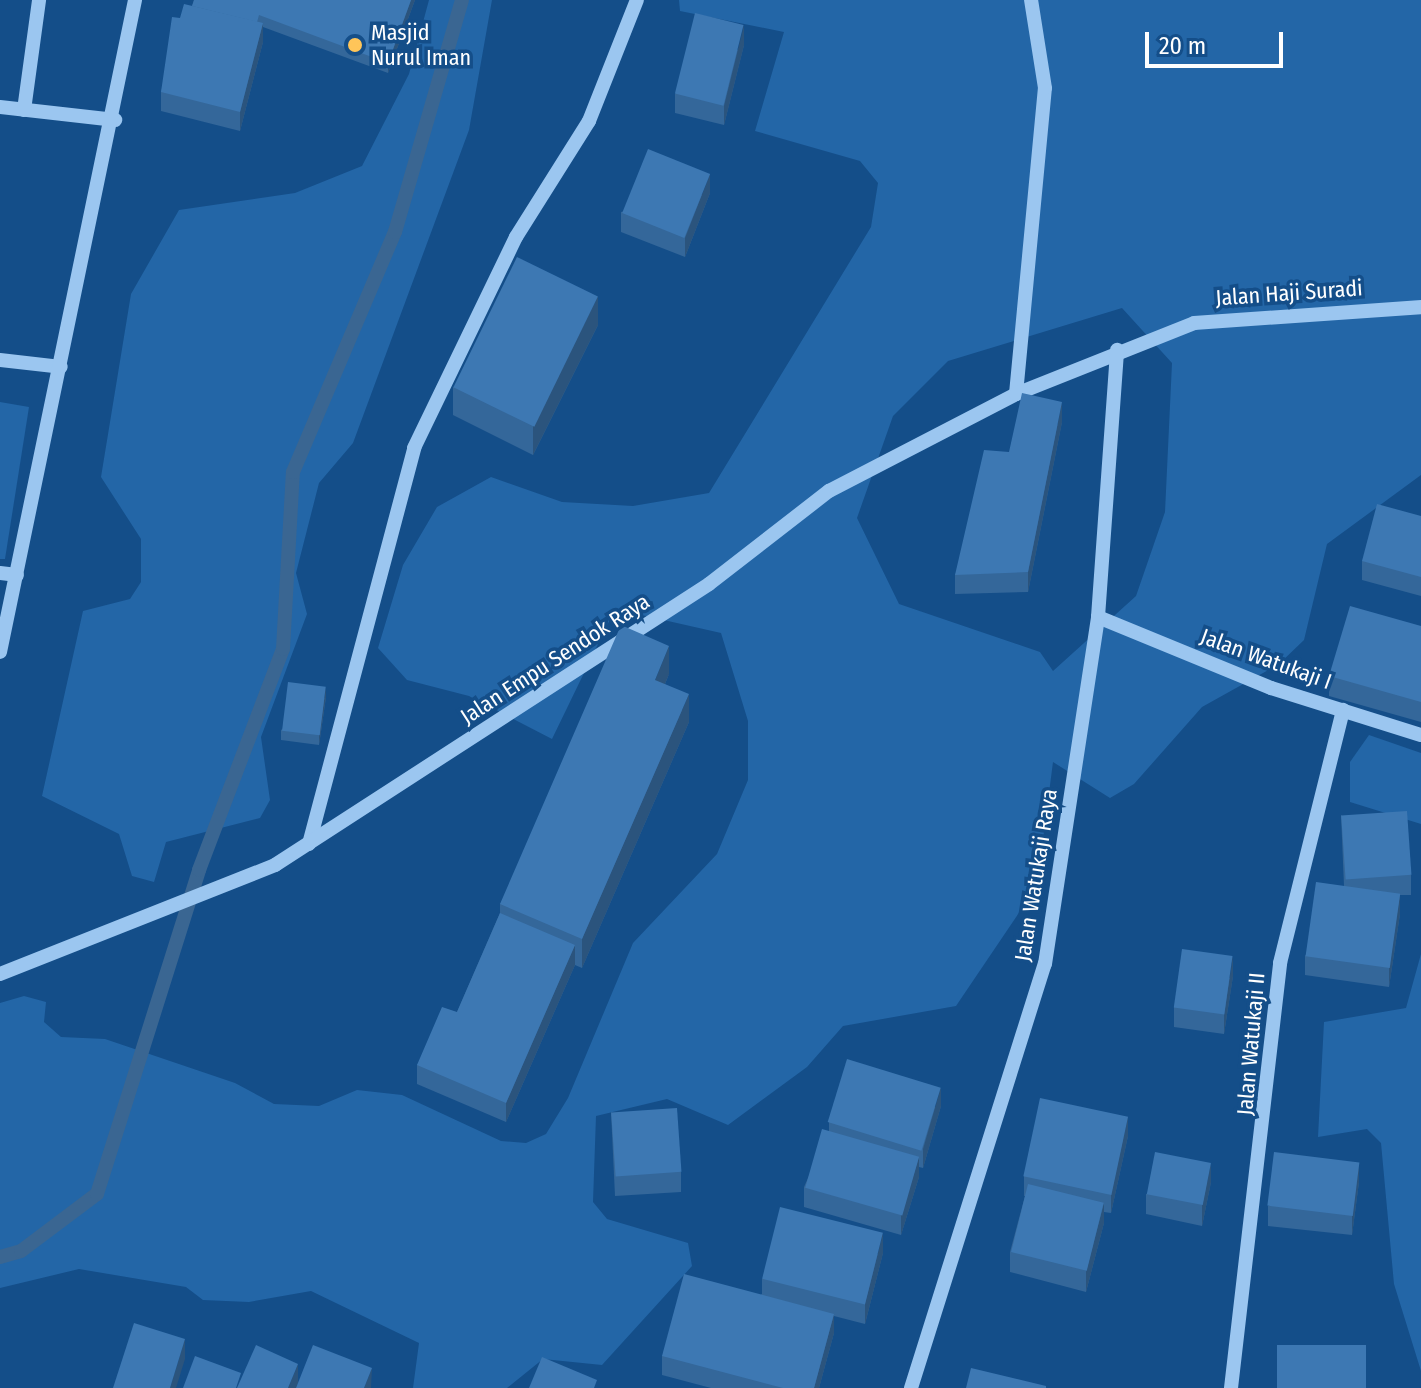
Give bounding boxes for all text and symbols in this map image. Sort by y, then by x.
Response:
scale bar [1149,16,1287,66]
place label: Masjid Nurul Iman [371,19,471,70]
text: 20 m [1159,32,1206,60]
marker: Masjid Nurul Iman [346,36,364,54]
street label: Jalan Haji Suradi [1215,275,1363,311]
street label: Jalan Empu Sendok Raya [456,588,654,730]
street label: Jalan Watukaji I [1197,623,1335,695]
street label: Jalan Watukaji Raya [1009,787,1063,963]
street label: Jalan Watukaji II [1232,971,1270,1117]

